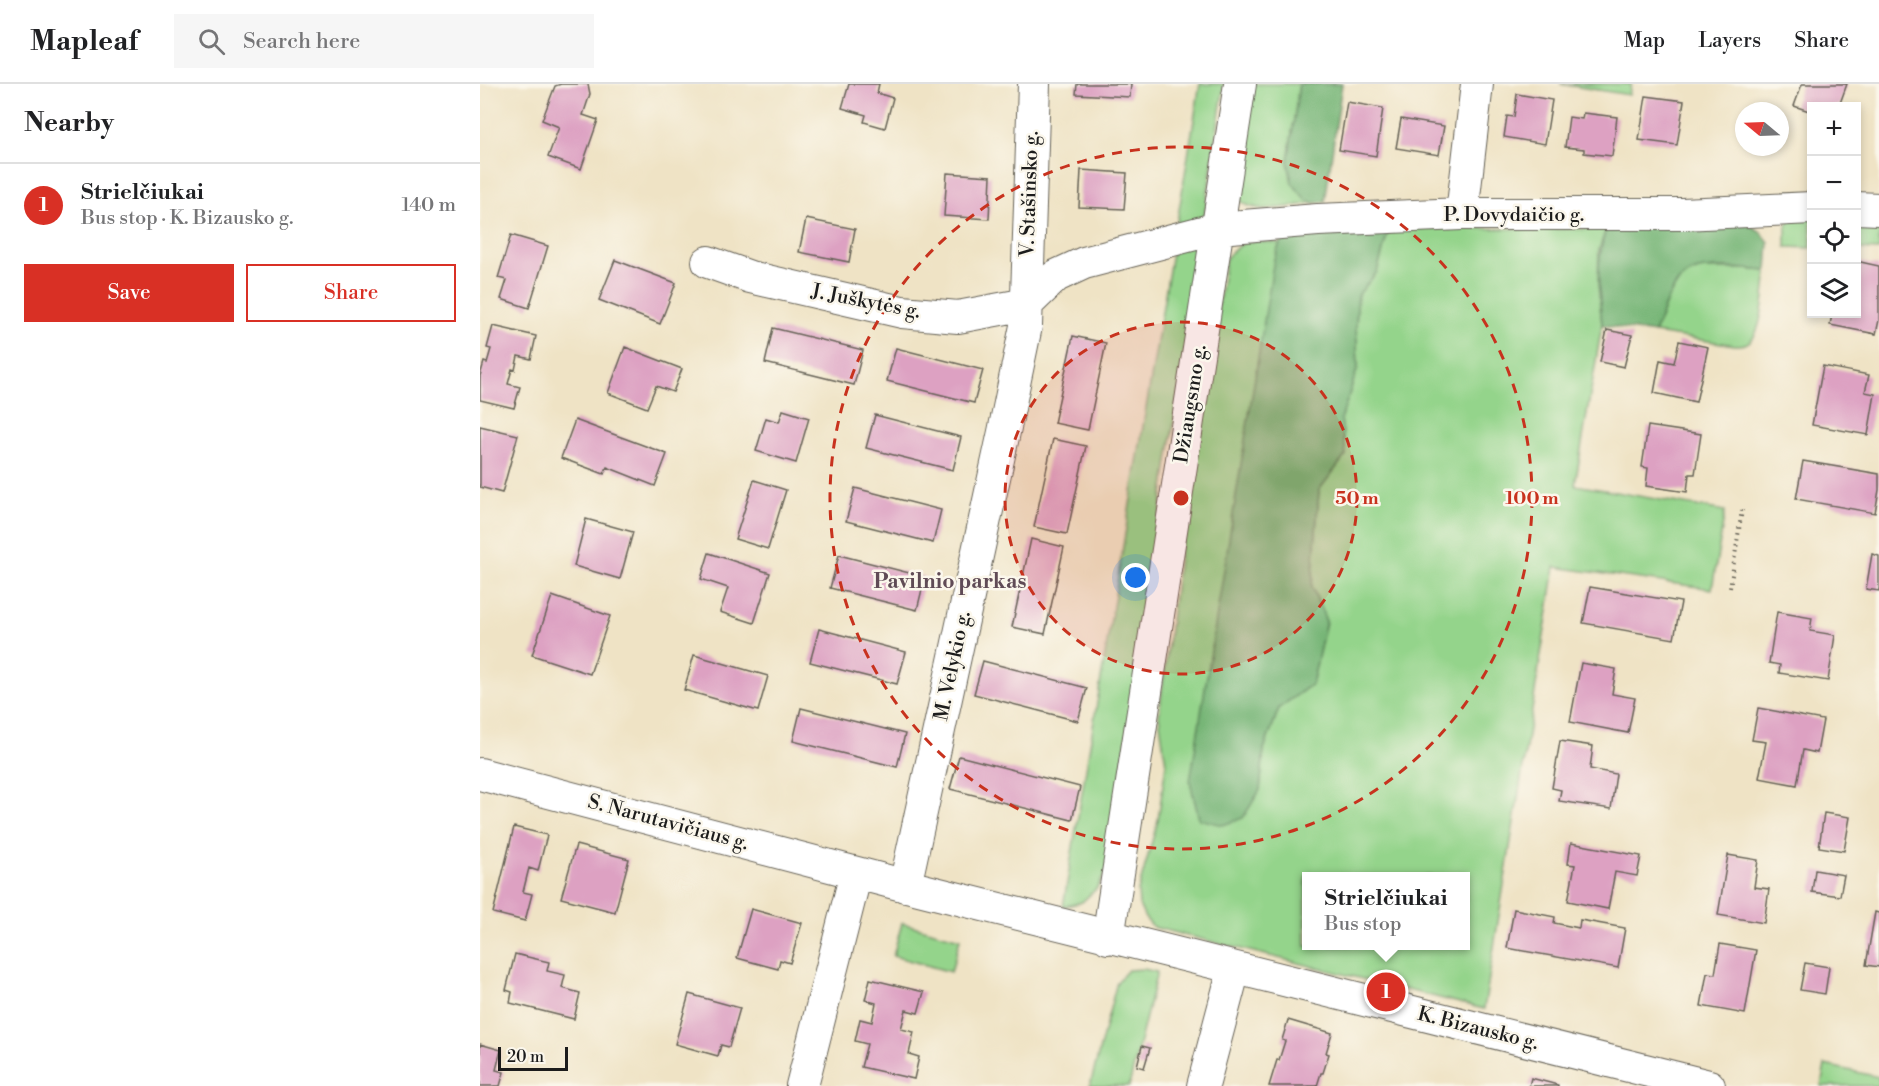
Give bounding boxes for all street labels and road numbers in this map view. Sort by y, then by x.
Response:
street label: V. Stašinsko g. [1015,130,1045,259]
street label: P. Dovydaičio g. [1444,203,1584,228]
street label: J. Juškytės g. [808,279,923,325]
street label: Džiaugsmo g. [1169,343,1213,465]
street label: M. Velykio g. [929,609,977,723]
street label: S. Narutavičiaus g. [585,790,751,856]
street label: K. Bizausko g. [1415,1002,1541,1056]

